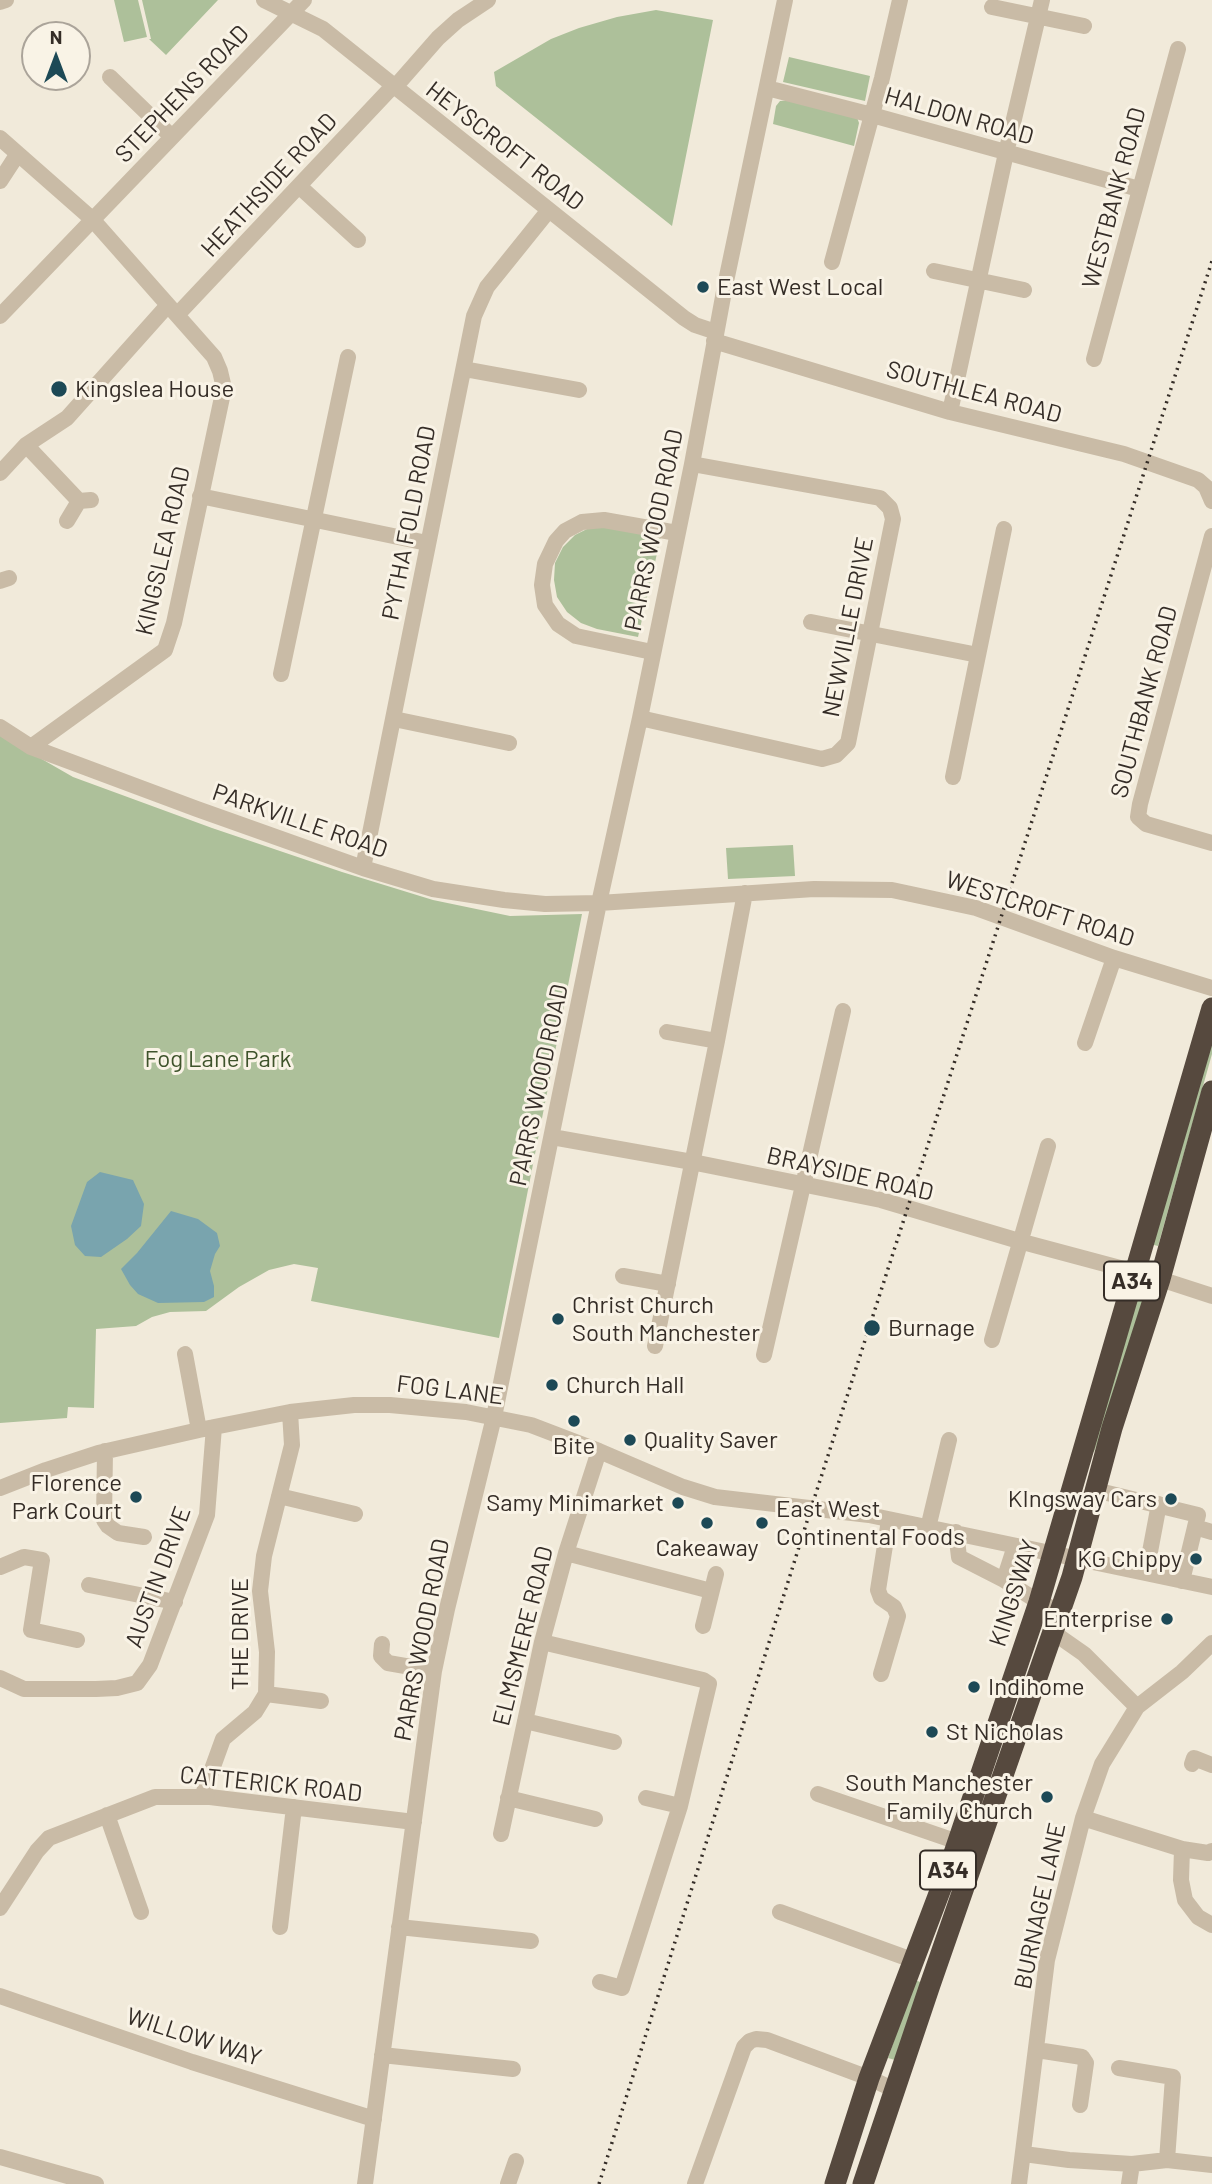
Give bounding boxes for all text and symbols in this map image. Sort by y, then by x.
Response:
street label: STEPHENS ROAD [109,19,255,169]
north arrow [21,21,91,91]
text: N [50,25,62,48]
street label: HEYSCROFT ROAD [420,75,590,217]
street label: HALDON ROAD [881,81,1037,151]
street label: WESTBANK ROAD [1076,104,1152,292]
street label: HEATHSIDE ROAD [195,107,343,263]
place label: East West Local [717,273,883,301]
marker: East West Local [695,279,711,295]
street label: SOUTHLEA ROAD [883,355,1065,429]
place label: Kingslea House [75,375,234,403]
marker: Kingslea House [49,379,69,399]
street label: PYTHA FOLD ROAD [376,424,442,622]
street label: PARRS WOOD ROAD [619,427,689,633]
street label: KINGSLEA ROAD [130,464,196,638]
street label: NEWVILLE DRIVE [816,535,880,719]
street label: SOUTHBANK ROAD [1105,603,1183,801]
street label: PARKVILLE ROAD [209,778,391,864]
street label: WESTCROFT ROAD [942,865,1138,953]
street label: PARRS WOOD ROAD [504,982,574,1188]
park label: Fog Lane Park [145,1045,291,1073]
street label: BRAYSIDE ROAD [764,1141,936,1207]
road number: A34 [1104,1262,1160,1300]
place label: Christ Church South Manchester [572,1291,760,1347]
marker: Christ Church South Manchester [550,1311,566,1327]
place label: Burnage [888,1314,975,1342]
marker: Burnage [862,1318,882,1338]
street label: FOG LANE [395,1369,505,1411]
place label: Church Hall [566,1371,684,1399]
marker: Church Hall [544,1377,560,1393]
marker: Bite [566,1413,582,1429]
place label: Quality Saver [644,1426,778,1454]
place label: Bite [553,1432,595,1460]
marker: Quality Saver [622,1432,638,1448]
place label: Florence Park Court [12,1469,122,1525]
place label: KIngsway Cars [1008,1485,1157,1513]
marker: Florence Park Court [128,1489,144,1505]
place label: Samy Minimarket [486,1489,664,1517]
marker: KIngsway Cars [1163,1491,1179,1507]
marker: Samy Minimarket [670,1495,686,1511]
place label: East West Continental Foods [776,1495,965,1551]
street label: AUSTIN DRIVE [119,1502,197,1652]
marker: Cakeaway [699,1515,715,1531]
marker: East West Continental Foods [754,1515,770,1531]
place label: Cakeaway [655,1534,759,1562]
street label: PARRS WOOD ROAD [388,1536,456,1744]
street label: KINGSWAY [983,1536,1045,1650]
street label: ELMSMERE ROAD [487,1543,559,1729]
place label: KG Chippy [1077,1545,1182,1573]
marker: KG Chippy [1188,1551,1204,1567]
street label: THE DRIVE [226,1578,254,1690]
place label: Enterprise [1043,1605,1153,1633]
marker: Enterprise [1159,1611,1175,1627]
place label: Indihome [988,1673,1085,1701]
marker: Indihome [966,1679,982,1695]
place label: St Nicholas [946,1718,1064,1746]
marker: St Nicholas [924,1724,940,1740]
street label: CATTERICK ROAD [178,1760,364,1808]
place label: South Manchester Family Church [845,1769,1033,1825]
marker: South Manchester Family Church [1039,1789,1055,1805]
street label: BURNAGE LANE [1008,1820,1072,1992]
road number: A34 [920,1851,976,1890]
street label: WILLOW WAY [123,2002,265,2072]

